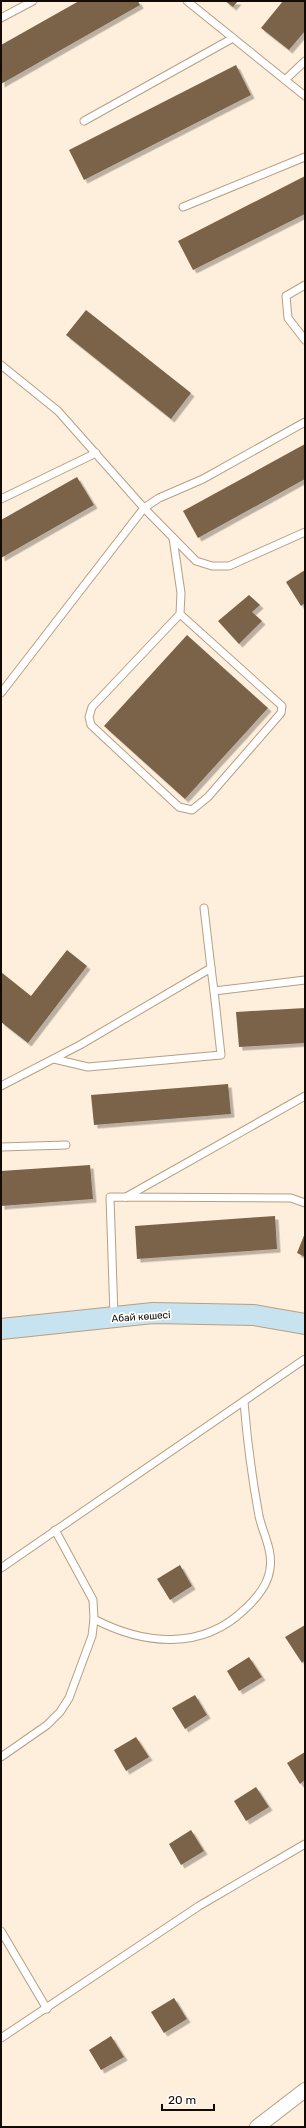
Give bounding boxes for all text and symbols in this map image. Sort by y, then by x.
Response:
street label: Абай көшесі [111,1309,171,1325]
scale bar [162,2086,214,2112]
text: 20 m [168,2093,196,2107]

